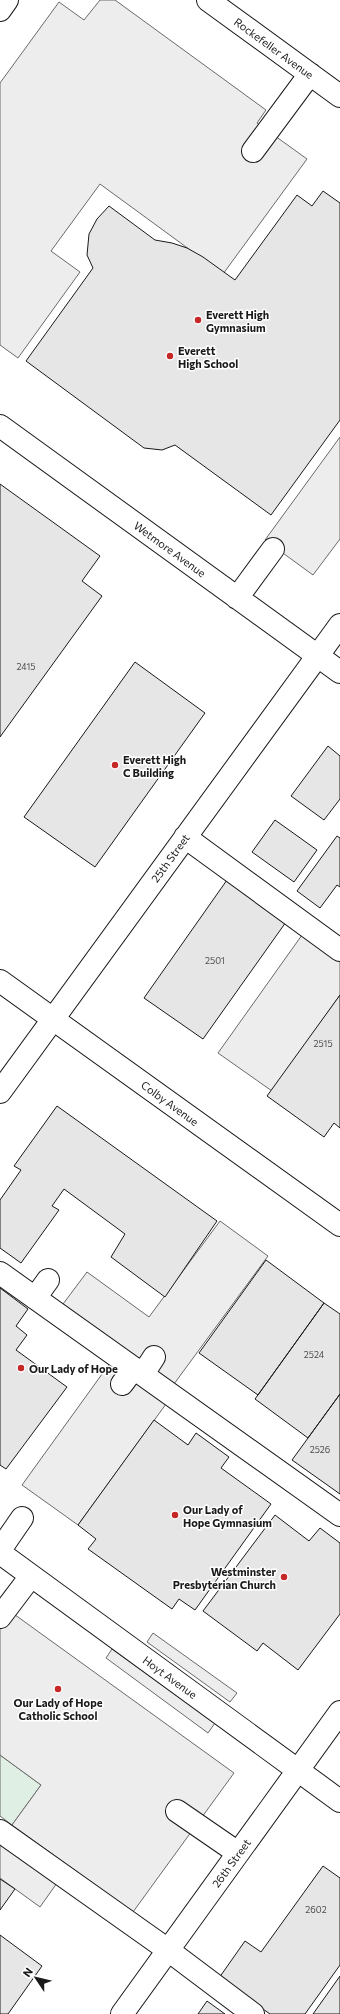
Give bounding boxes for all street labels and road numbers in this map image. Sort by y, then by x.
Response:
street label: Rockefeller Avenue [232,15,316,81]
street label: Wetmore Avenue [132,519,209,580]
street label: 25th Street [148,831,192,885]
street label: Colby Avenue [139,1078,201,1128]
street label: Hoyt Avenue [140,1653,200,1701]
street label: 26th Street [209,1836,253,1890]

